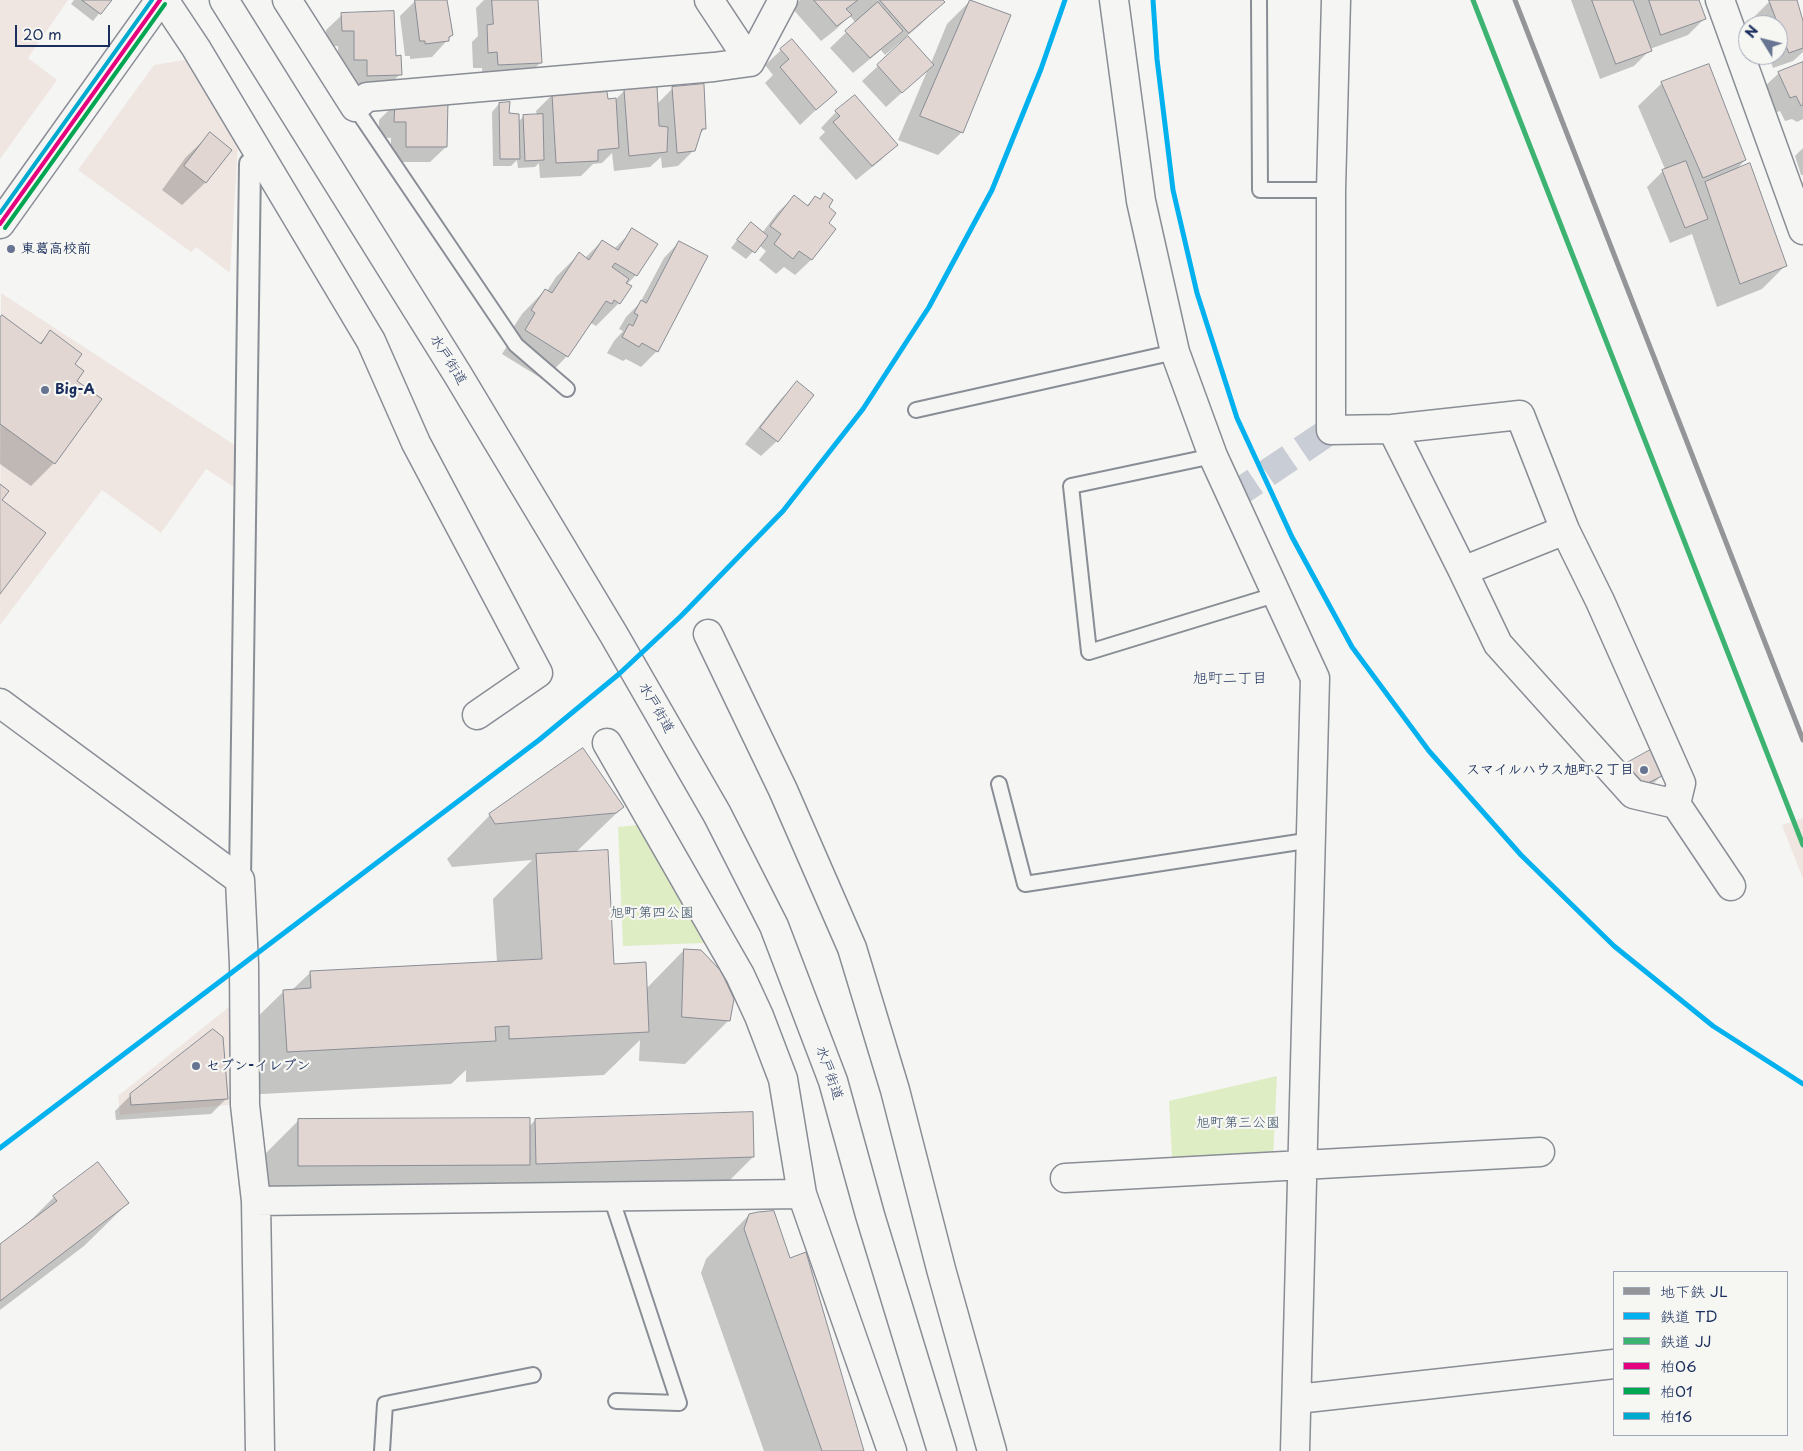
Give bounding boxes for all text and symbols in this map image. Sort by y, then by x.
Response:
scale bar [18,15,112,47]
north arrow [1738,15,1788,65]
text: N [1740,21,1763,42]
text: 20 m [23,22,62,45]
place label: 東葛高校前 [21,241,91,257]
marker: 東葛高校前 [5,243,17,255]
street label: 水戸街道 [426,332,470,388]
place label: Big-A [55,382,95,398]
marker: Big-A [39,384,51,396]
district label: 旭町二丁目 [1193,670,1267,688]
street label: 水戸街道 [635,680,677,736]
place label: スマイルハウス旭町２丁目 [1466,762,1634,778]
marker: スマイルハウス旭町２丁目 [1638,764,1650,776]
park label: 旭町第四公園 [610,905,694,921]
street label: 水戸街道 [812,1044,846,1102]
place label: セブン-イレブン [206,1058,310,1074]
marker: セブン-イレブン [190,1060,202,1072]
park label: 旭町第三公園 [1196,1115,1280,1131]
legend [1613,1271,1788,1436]
text: 地下鉄 JL [1660,1279,1728,1302]
text: 鉄道 TD [1660,1304,1718,1327]
text: 鉄道 JJ [1660,1329,1712,1352]
text: 柏06 [1660,1354,1696,1377]
text: 柏01 [1660,1379,1693,1402]
text: 柏16 [1660,1404,1692,1427]

